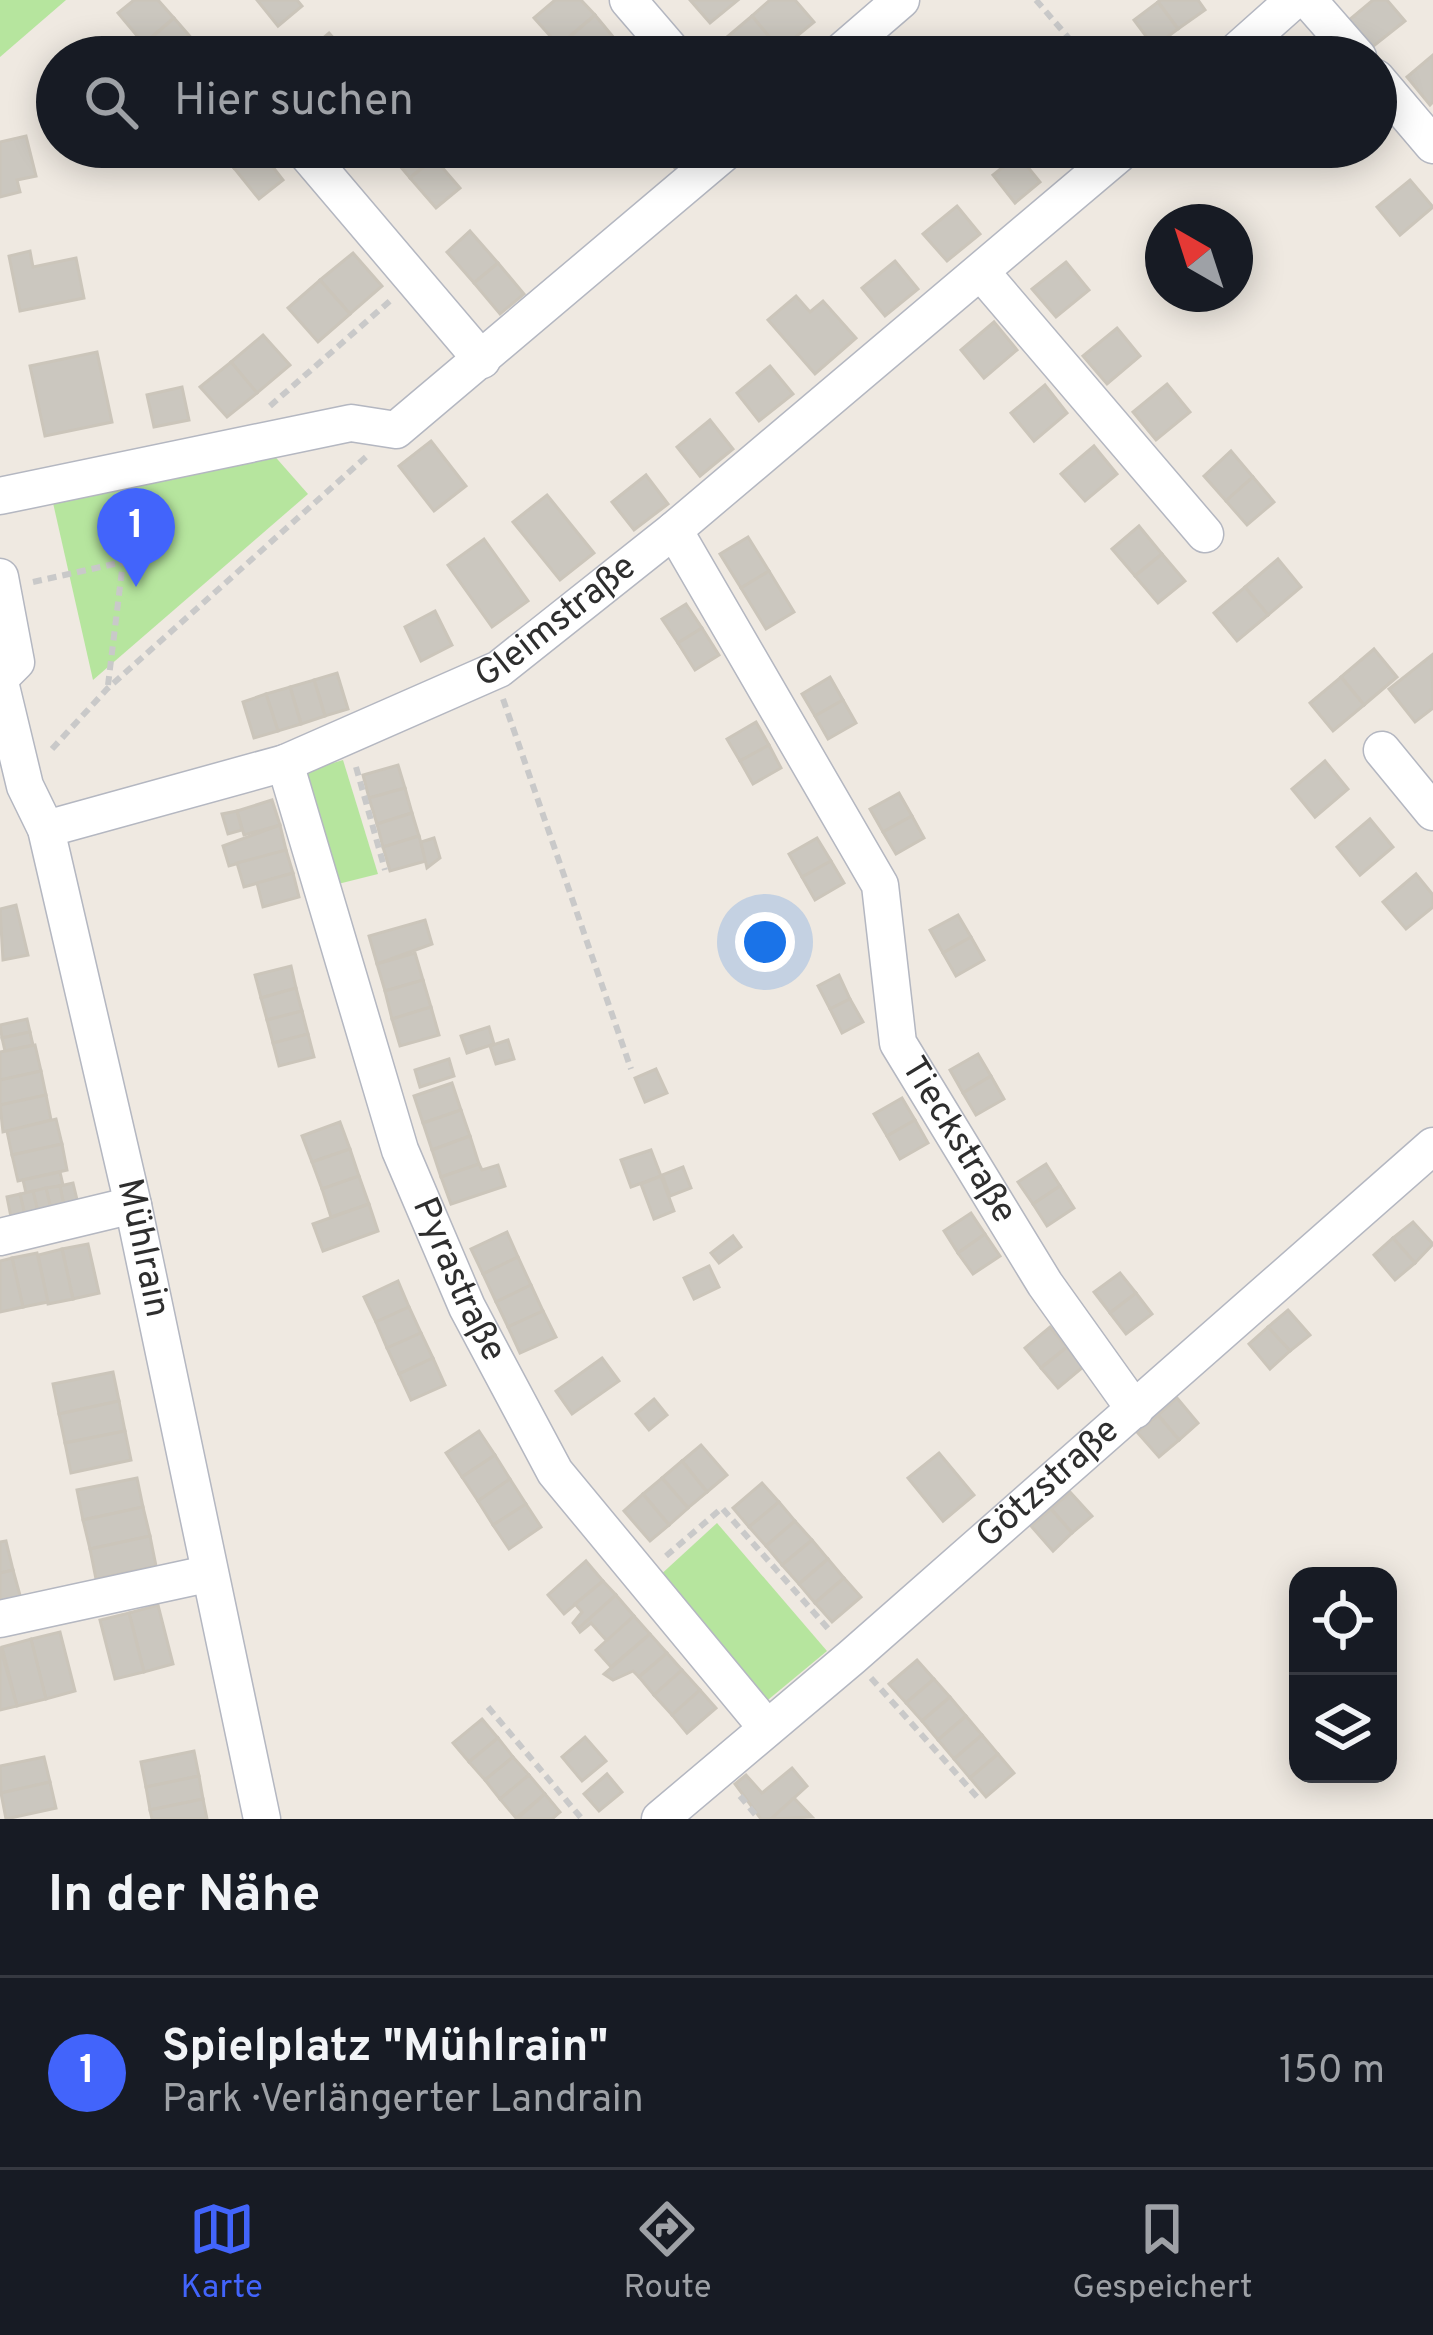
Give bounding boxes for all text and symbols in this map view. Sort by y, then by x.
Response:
search box [36,36,1397,168]
icon: search [78,69,144,135]
text: Hier suchen [174,74,414,131]
north arrow [1145,204,1253,312]
pin: 1 [97,488,175,587]
street label: Gleimstraße [468,545,646,699]
your location [735,912,795,972]
street label: Tieckstraße [889,1049,1026,1232]
street label: Mühlrain [105,1174,179,1322]
street label: Pyrastraße [400,1191,515,1370]
street label: Götzstraße [967,1409,1130,1559]
map controls [1289,1567,1397,1783]
button: locate [1289,1567,1397,1675]
button: layers [1289,1675,1397,1783]
text: In der Nähe [48,1865,320,1930]
text: Spielplatz "Mühlrain" [162,2020,608,2077]
text: 1 [79,2048,95,2097]
text: 150 m [1279,2048,1385,2097]
text: Park · Verlängerter Landrain [162,2077,644,2126]
tab: Karte [180,2196,263,2310]
tab: Route [623,2196,711,2310]
tab: Gespeichert [1072,2196,1253,2310]

